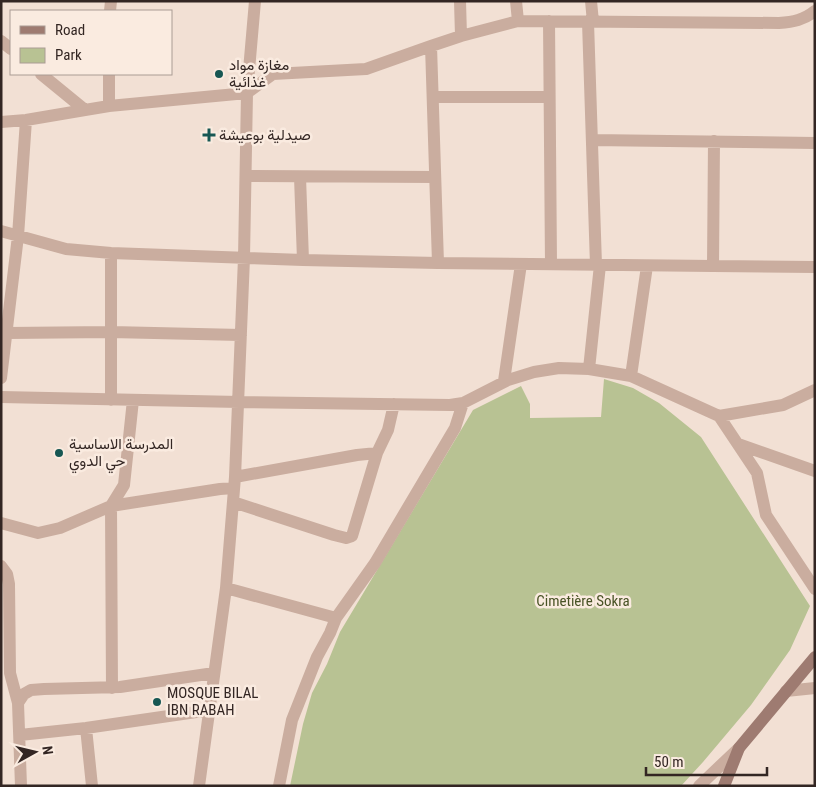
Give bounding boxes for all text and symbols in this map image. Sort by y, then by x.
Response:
legend [10,10,172,75]
text: Road [55,21,85,39]
text: Park [55,46,82,64]
place label: مغازة مواد غذائية [229,56,289,91]
marker: مغازة مواد غذائية [213,68,225,80]
place label: صيدلية بوعيشة [219,126,311,144]
marker: صيدلية بوعيشة [203,129,215,141]
place label: المدرسة الاساسية حي الدوي [69,435,173,474]
marker: المدرسة الاساسية حي الدوي [53,447,65,459]
park label: Cimetière Sokra [536,592,630,610]
place label: MOSQUE BILAL IBN RABAH [167,684,258,719]
marker: MOSQUE BILAL IBN RABAH [151,696,163,708]
north arrow [10,727,60,777]
scale bar [646,744,767,776]
text: N [39,745,56,756]
text: 50 m [654,753,684,771]

